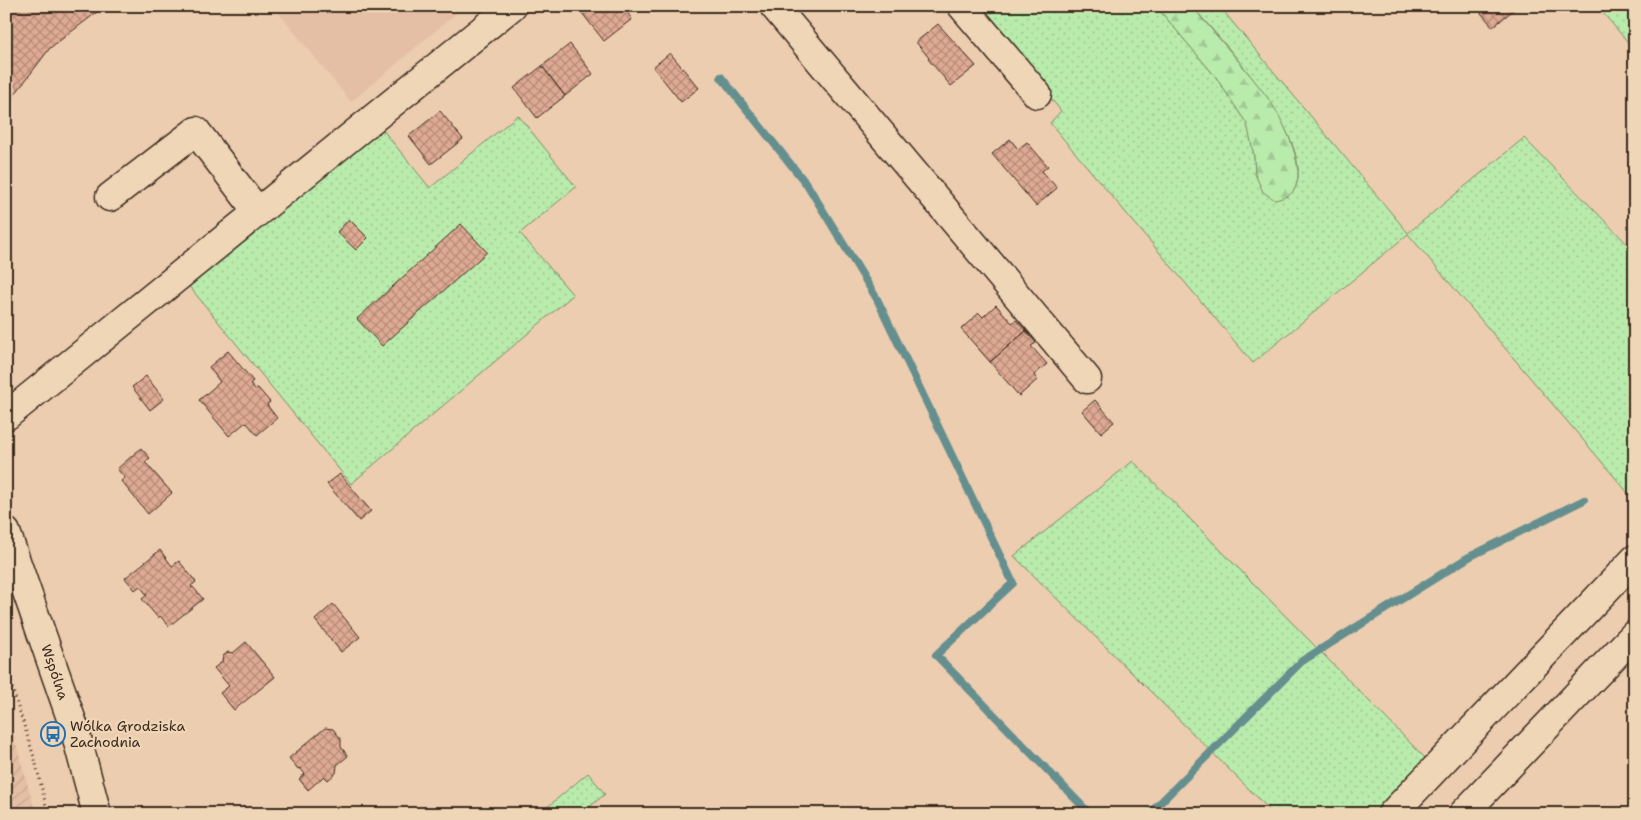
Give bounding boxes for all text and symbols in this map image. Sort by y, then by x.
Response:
street label: Wspólna [37,642,73,702]
place label: Wólka Grodziska Zachodnia [70,717,185,751]
bus stop icon: Wólka Grodziska Zachodnia [40,721,66,747]

